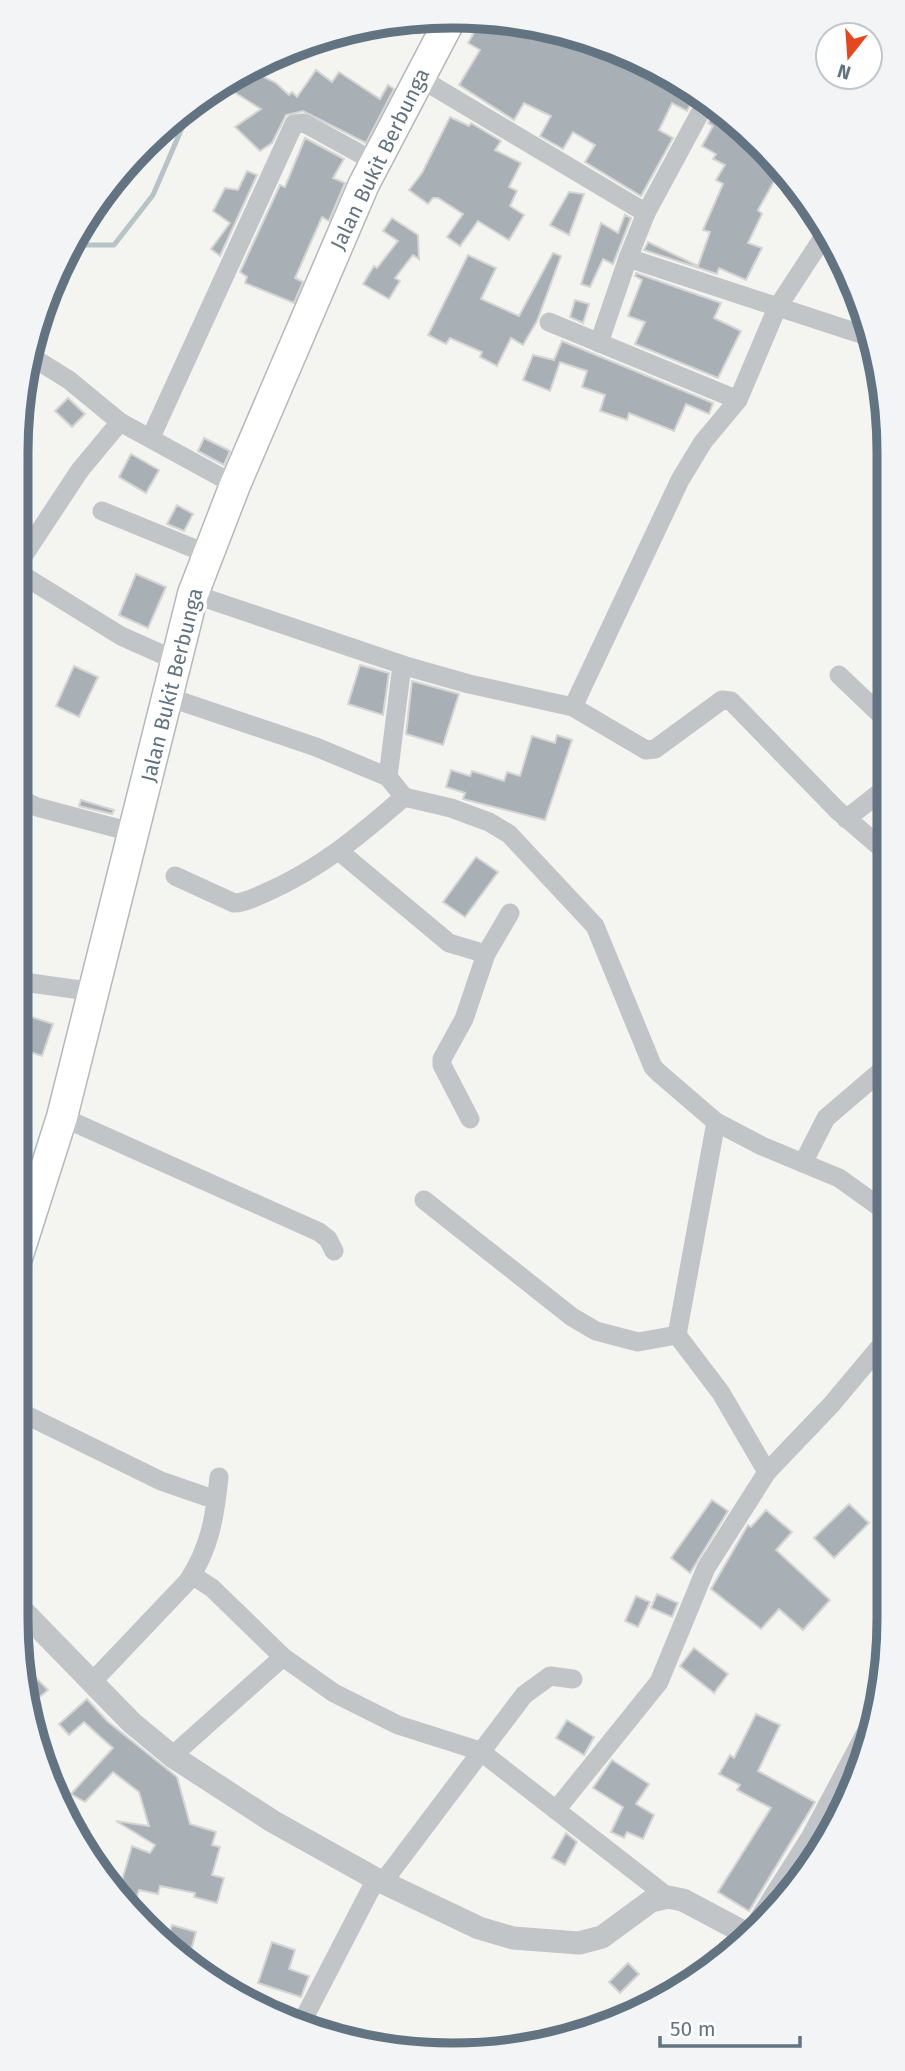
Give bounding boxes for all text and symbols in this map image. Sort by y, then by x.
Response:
north arrow [814,21,884,91]
text: N [835,59,854,85]
street label: Jalan Bukit Berbunga [325,64,435,254]
street label: Jalan Bukit Berbunga [135,585,209,785]
scale bar [660,2004,800,2048]
text: 50 m [670,2016,716,2042]

